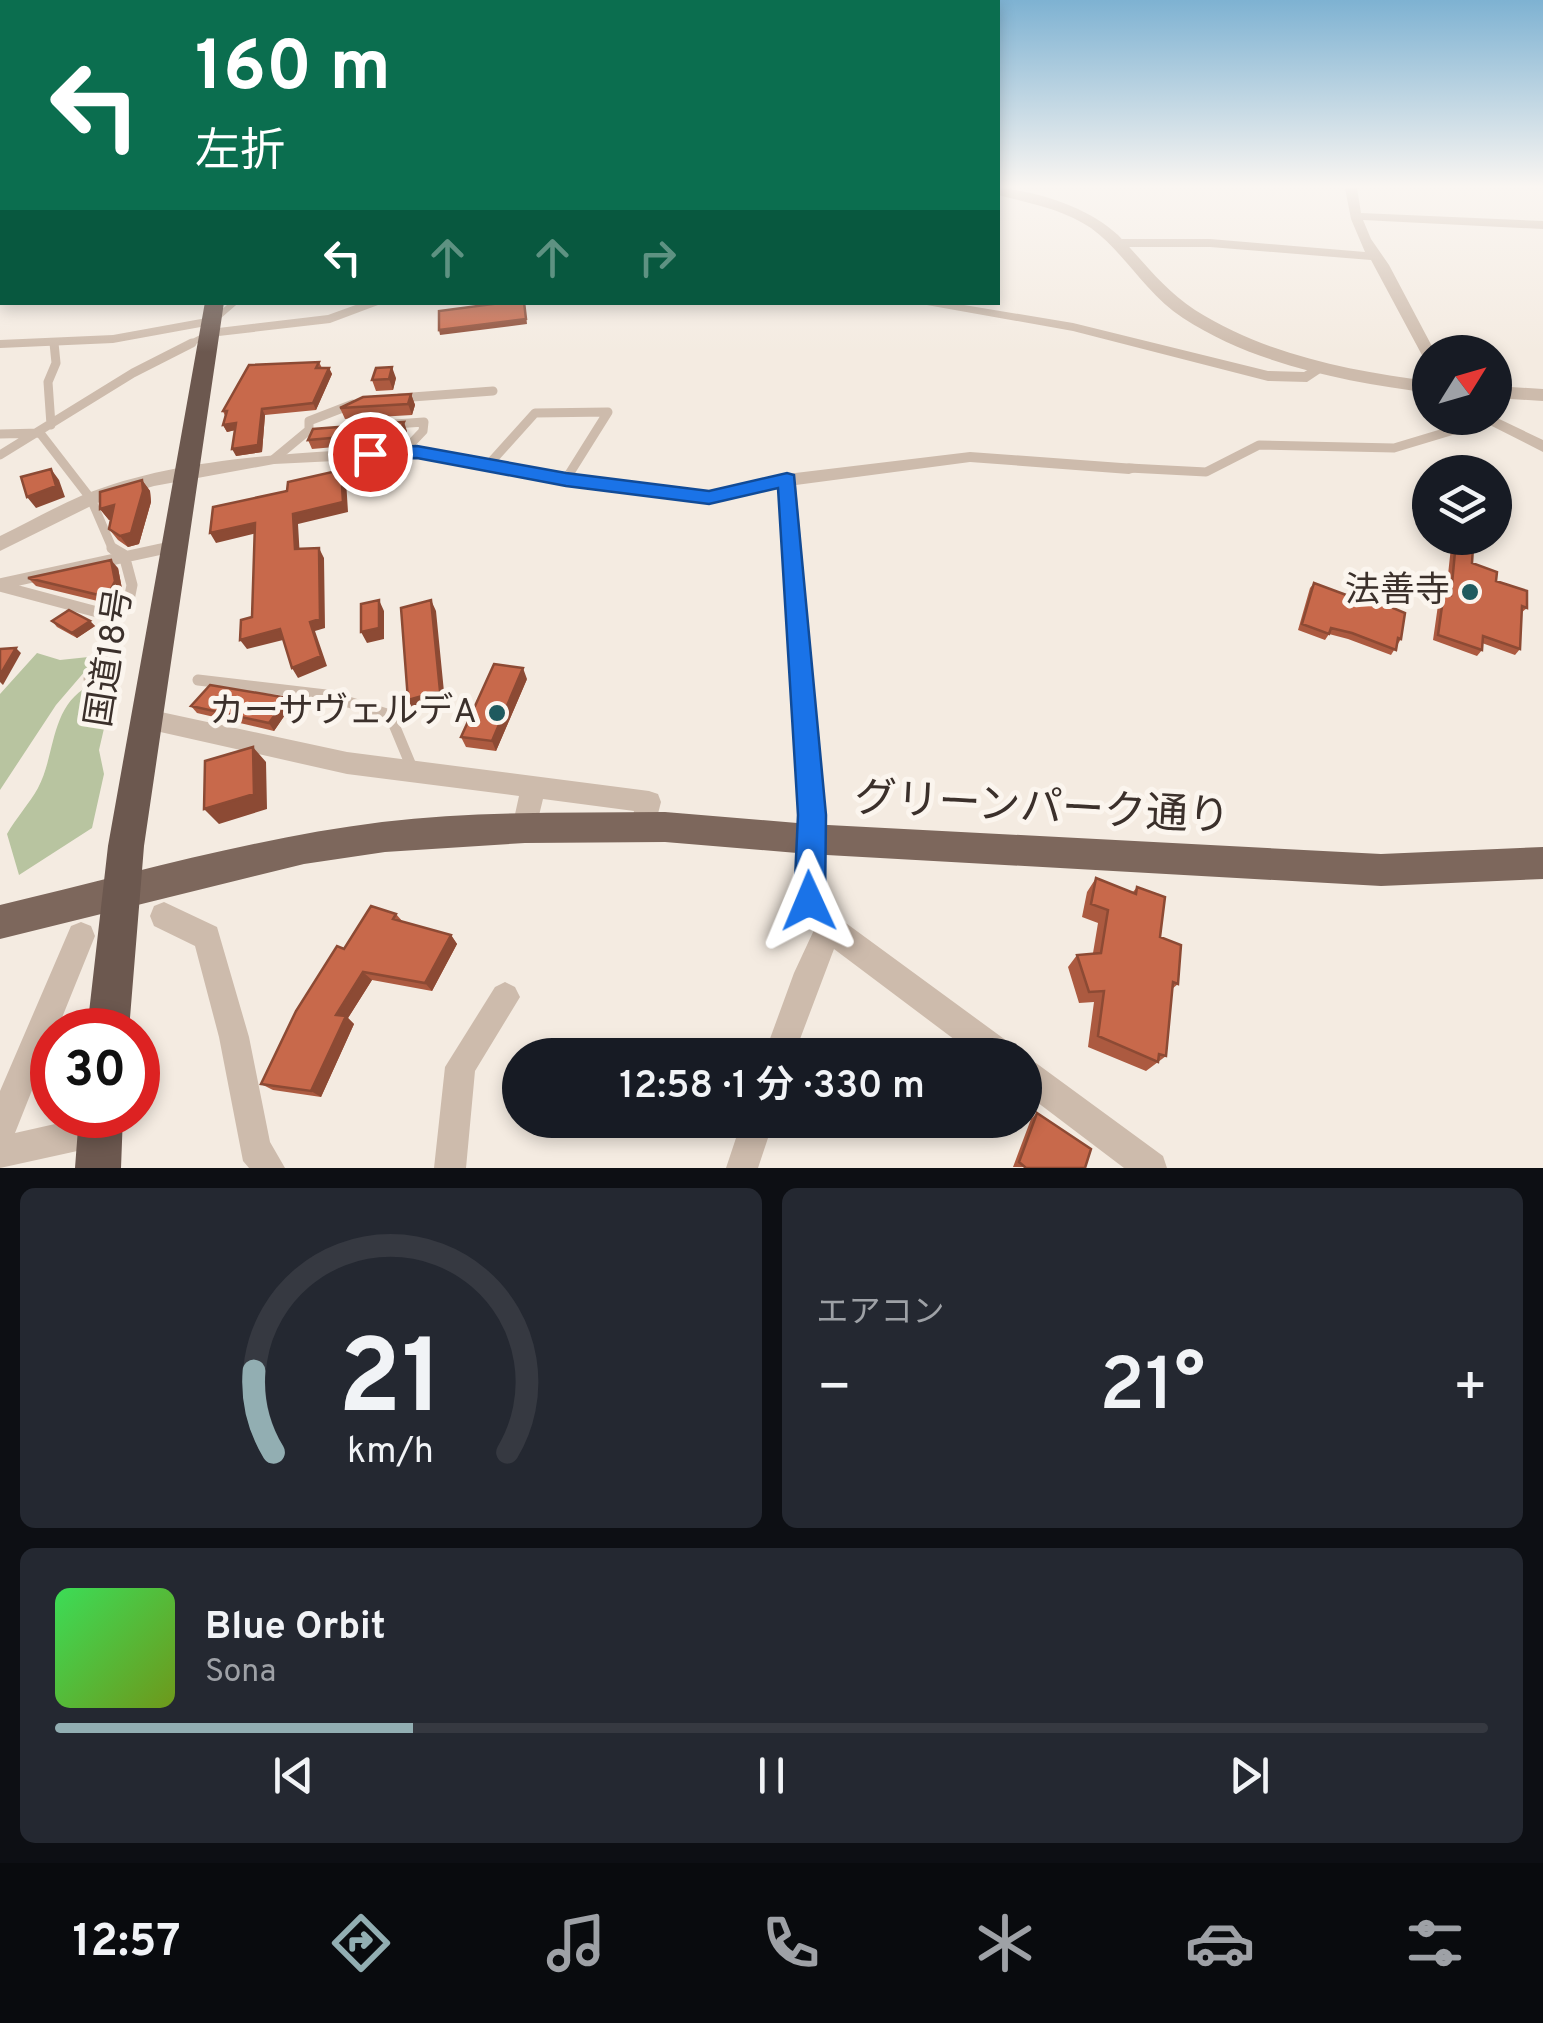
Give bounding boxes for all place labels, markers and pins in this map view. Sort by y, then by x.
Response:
pin [328,412,413,497]
place label: 法善寺 [1345,570,1450,614]
marker: 法善寺 [1459,581,1481,603]
place label: カーサヴェルデA [209,691,477,735]
marker: カーサヴェルデA [486,702,508,724]

